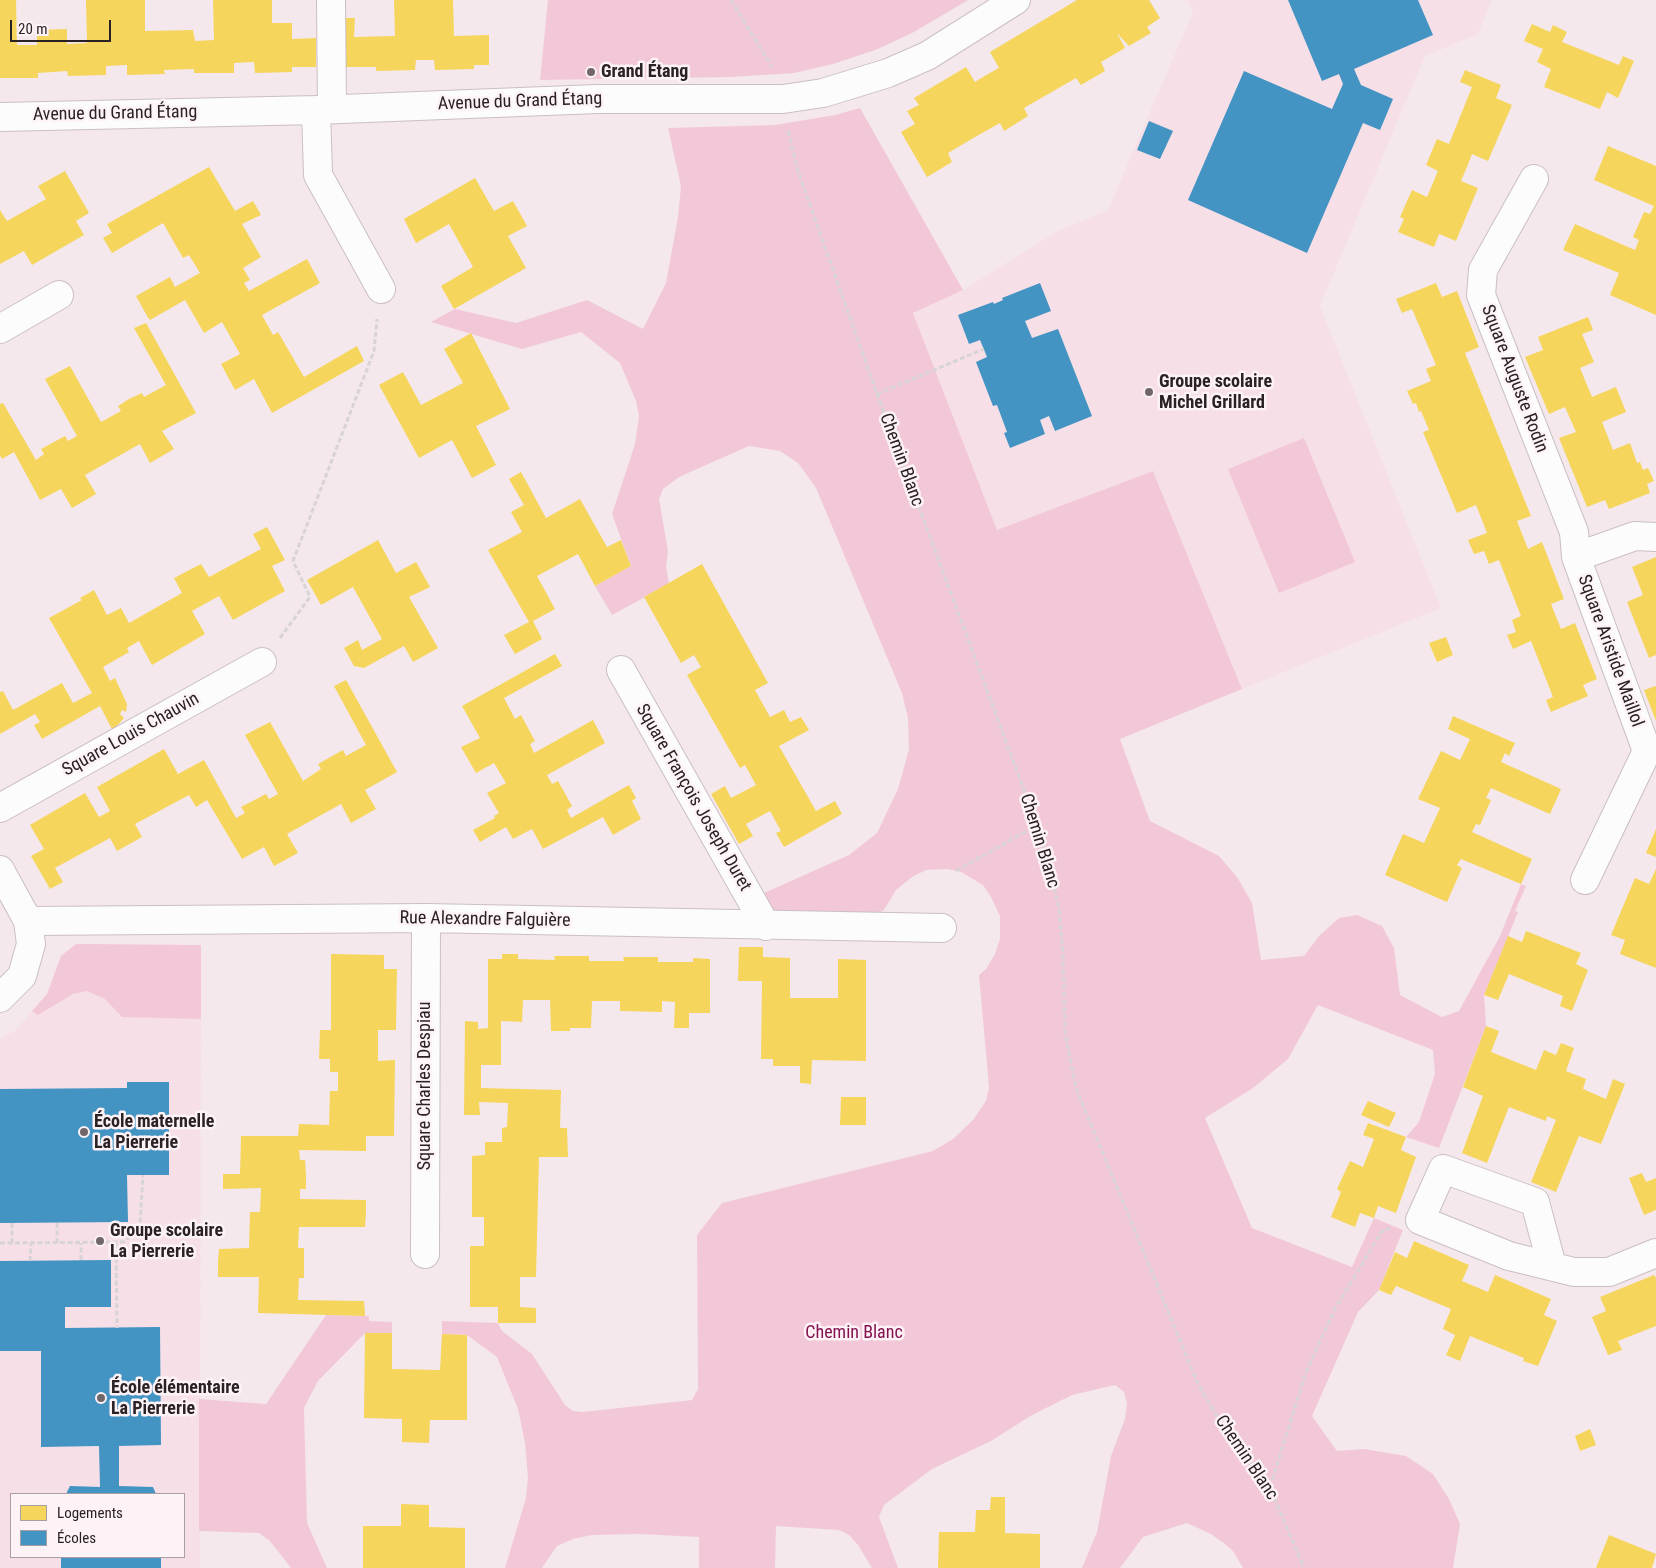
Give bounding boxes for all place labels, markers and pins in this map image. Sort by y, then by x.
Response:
place label: Grand Étang [601,61,688,83]
marker: Grand Étang [585,66,597,78]
place label: Groupe scolaire Michel Grillard [1159,371,1272,414]
marker: Groupe scolaire Michel Grillard [1143,386,1155,398]
place label: École maternelle La Pierrerie [94,1111,214,1154]
marker: École maternelle La Pierrerie [78,1126,90,1138]
place label: Groupe scolaire La Pierrerie [110,1220,223,1262]
marker: Groupe scolaire La Pierrerie [94,1235,106,1247]
place label: École élémentaire La Pierrerie [111,1377,240,1420]
marker: École élémentaire La Pierrerie [95,1392,107,1404]

